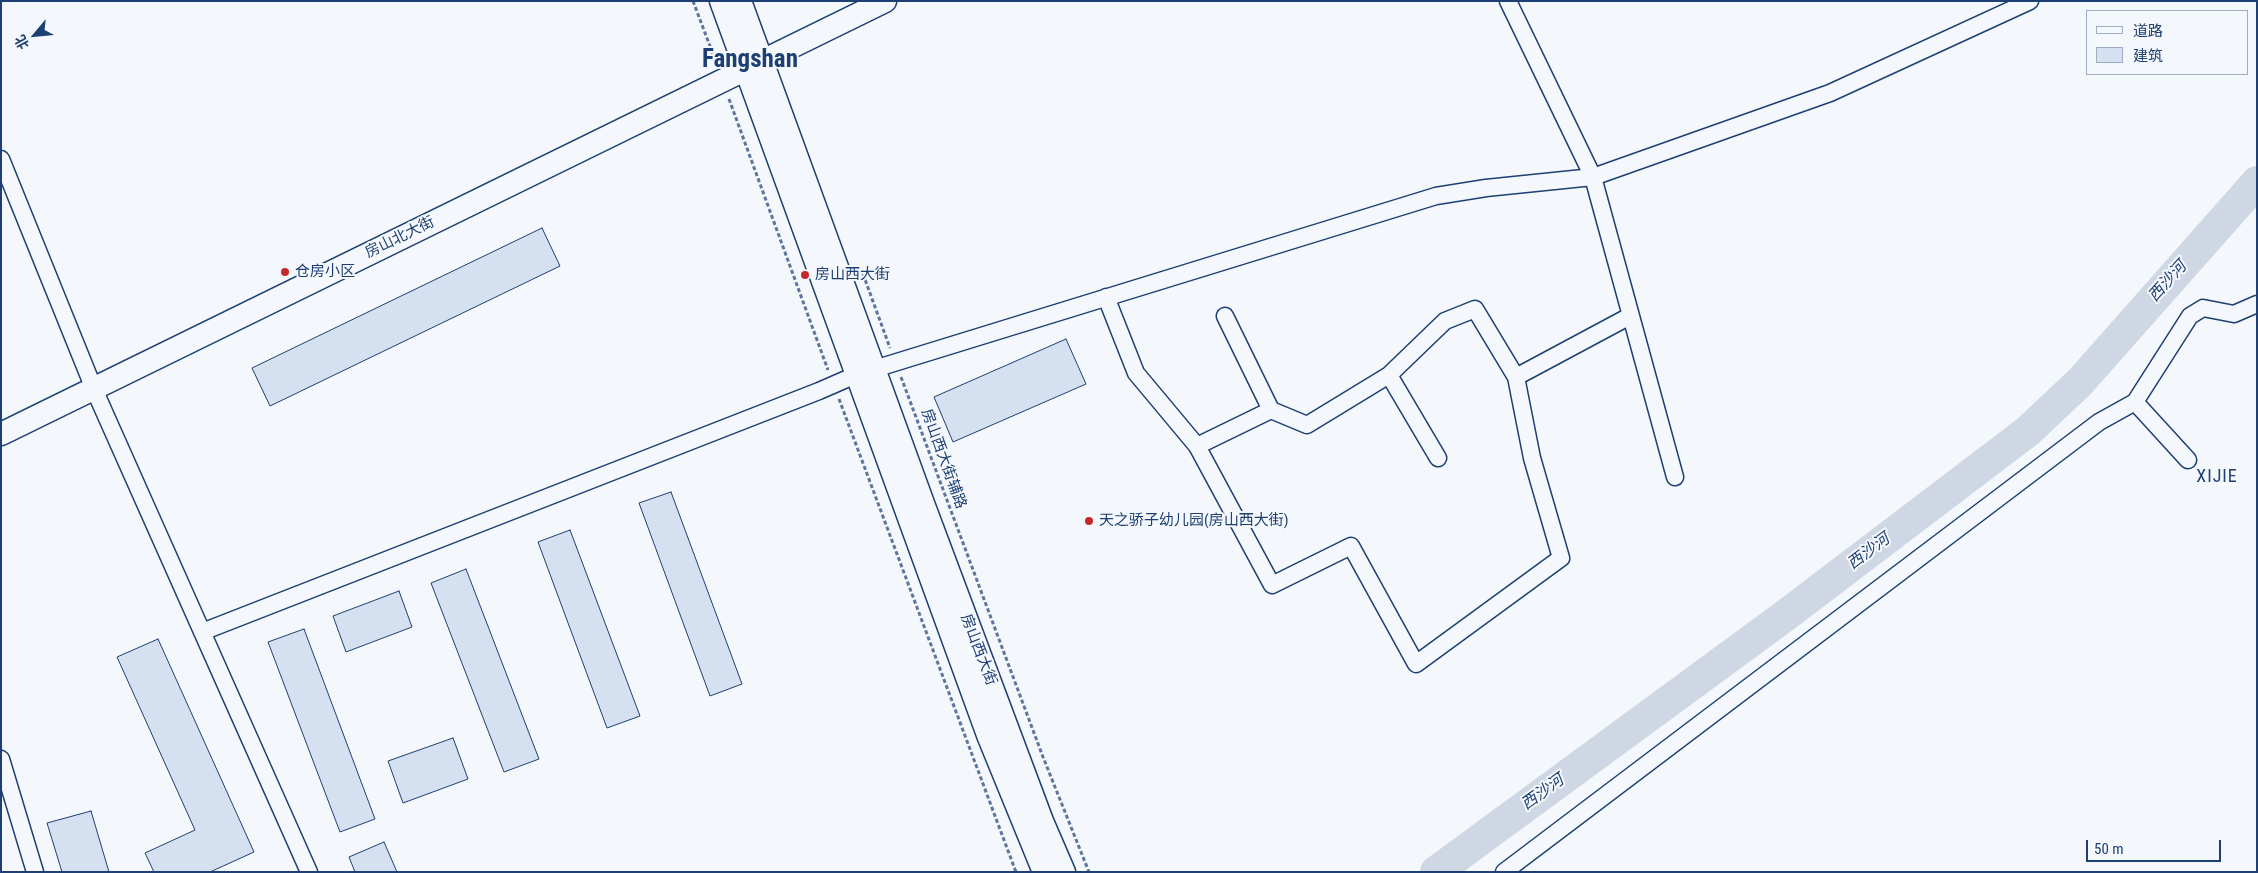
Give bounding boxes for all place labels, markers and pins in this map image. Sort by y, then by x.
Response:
place label: 仓房小区 [295,263,355,281]
marker: 仓房小区 [279,266,291,278]
place label: 房山西大街 [815,266,890,284]
marker: 房山西大街 [799,269,811,281]
place label: 天之骄子幼儿园(房山西大街) [1099,512,1288,530]
marker: 天之骄子幼儿园(房山西大街) [1083,515,1095,527]

